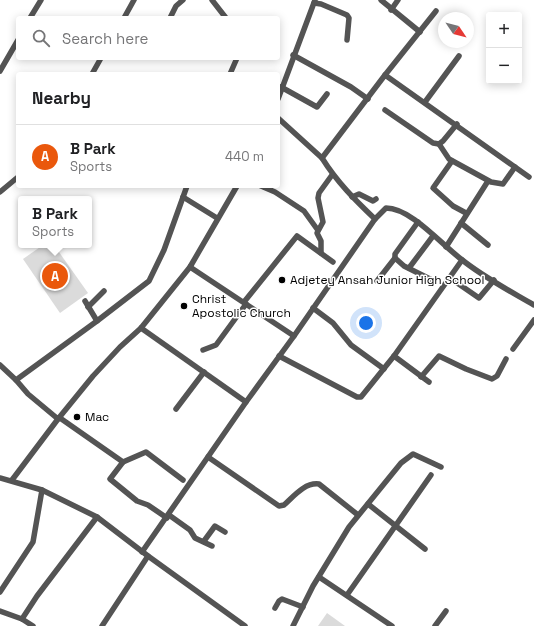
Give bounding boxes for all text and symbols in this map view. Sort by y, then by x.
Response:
north arrow [438,12,474,48]
map controls [486,12,522,84]
button: + [486,12,522,48]
search box [16,16,280,60]
icon: search [30,27,52,49]
text: Search here [62,29,148,48]
button: − [486,48,522,84]
text: Nearby [32,87,91,109]
text: B Park [70,139,116,158]
text: A [41,148,49,165]
text: 440 m [225,148,264,165]
text: Sports [70,158,112,175]
popup [18,196,92,248]
text: B Park [32,204,78,223]
text: Sports [32,223,74,240]
pin: A [42,261,68,291]
place label: Adjetey Ansah Junior High School [290,272,484,288]
marker: Adjetey Ansah Junior High School [277,275,287,285]
place label: Christ Apostolic Church [192,291,291,321]
marker: Christ Apostolic Church [179,301,189,311]
your location [356,313,376,333]
place label: Mac [85,409,109,425]
marker: Mac [72,412,82,422]

